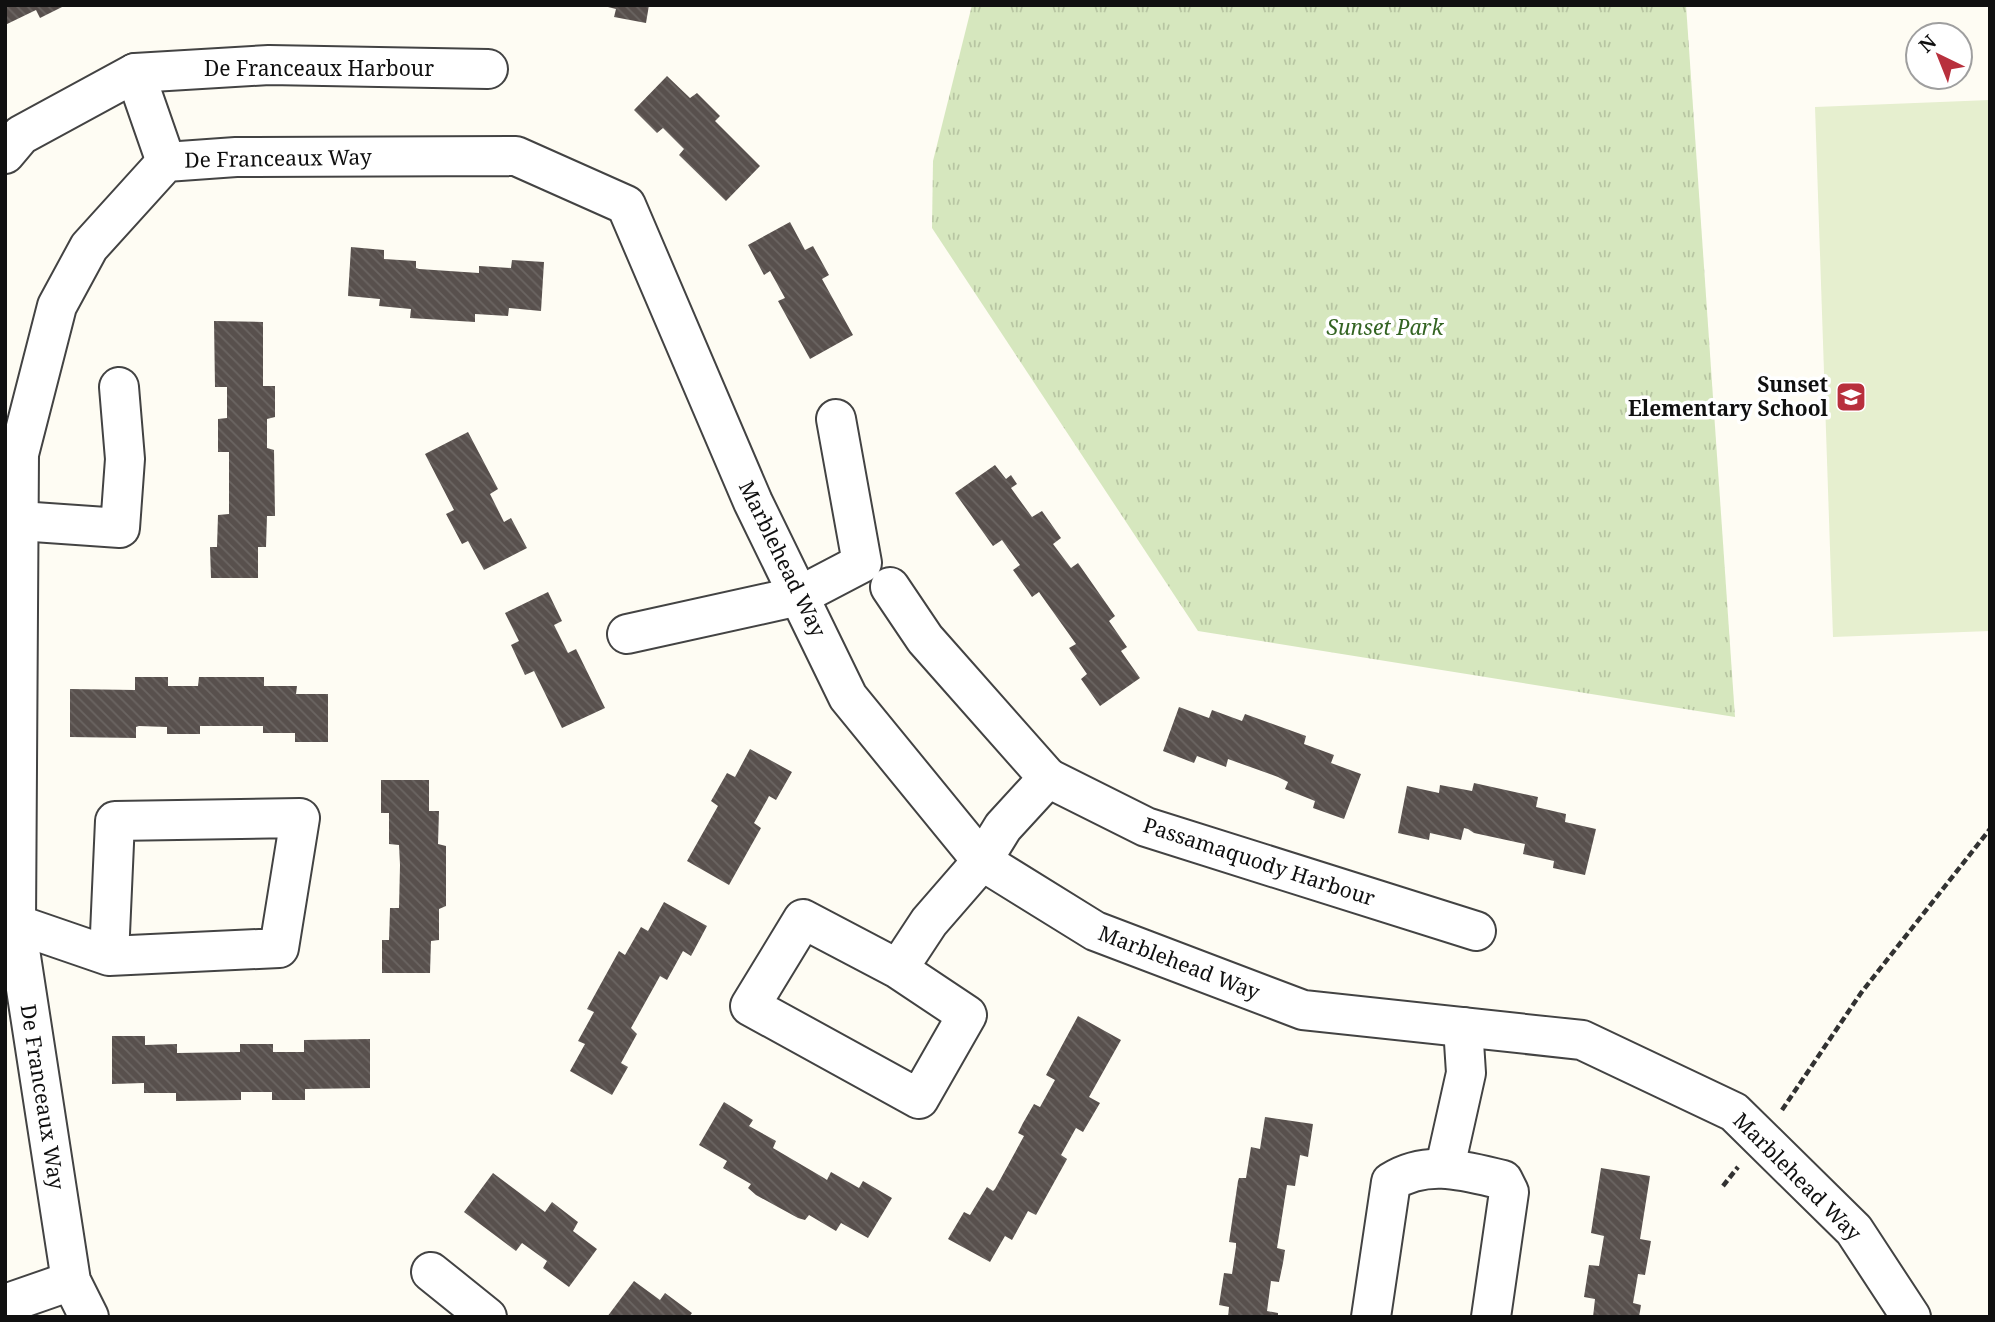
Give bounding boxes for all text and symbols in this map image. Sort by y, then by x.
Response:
north arrow [1904,21,1974,91]
text: N [1913,29,1942,58]
street label: De Franceaux Harbour [204,54,434,82]
street label: De Franceaux Way [184,142,372,174]
park label: Sunset Park [1327,313,1444,341]
place label: Sunset Elementary School [1628,370,1829,422]
school or university icon: Sunset Elementary School [1834,380,1868,414]
street label: Marblehead Way [733,476,833,641]
street label: Passamaquody Harbour [1140,810,1379,912]
street label: Marblehead Way [1095,918,1264,1006]
street label: De Franceaux Way [15,1002,71,1192]
street label: Marblehead Way [1727,1106,1868,1247]

